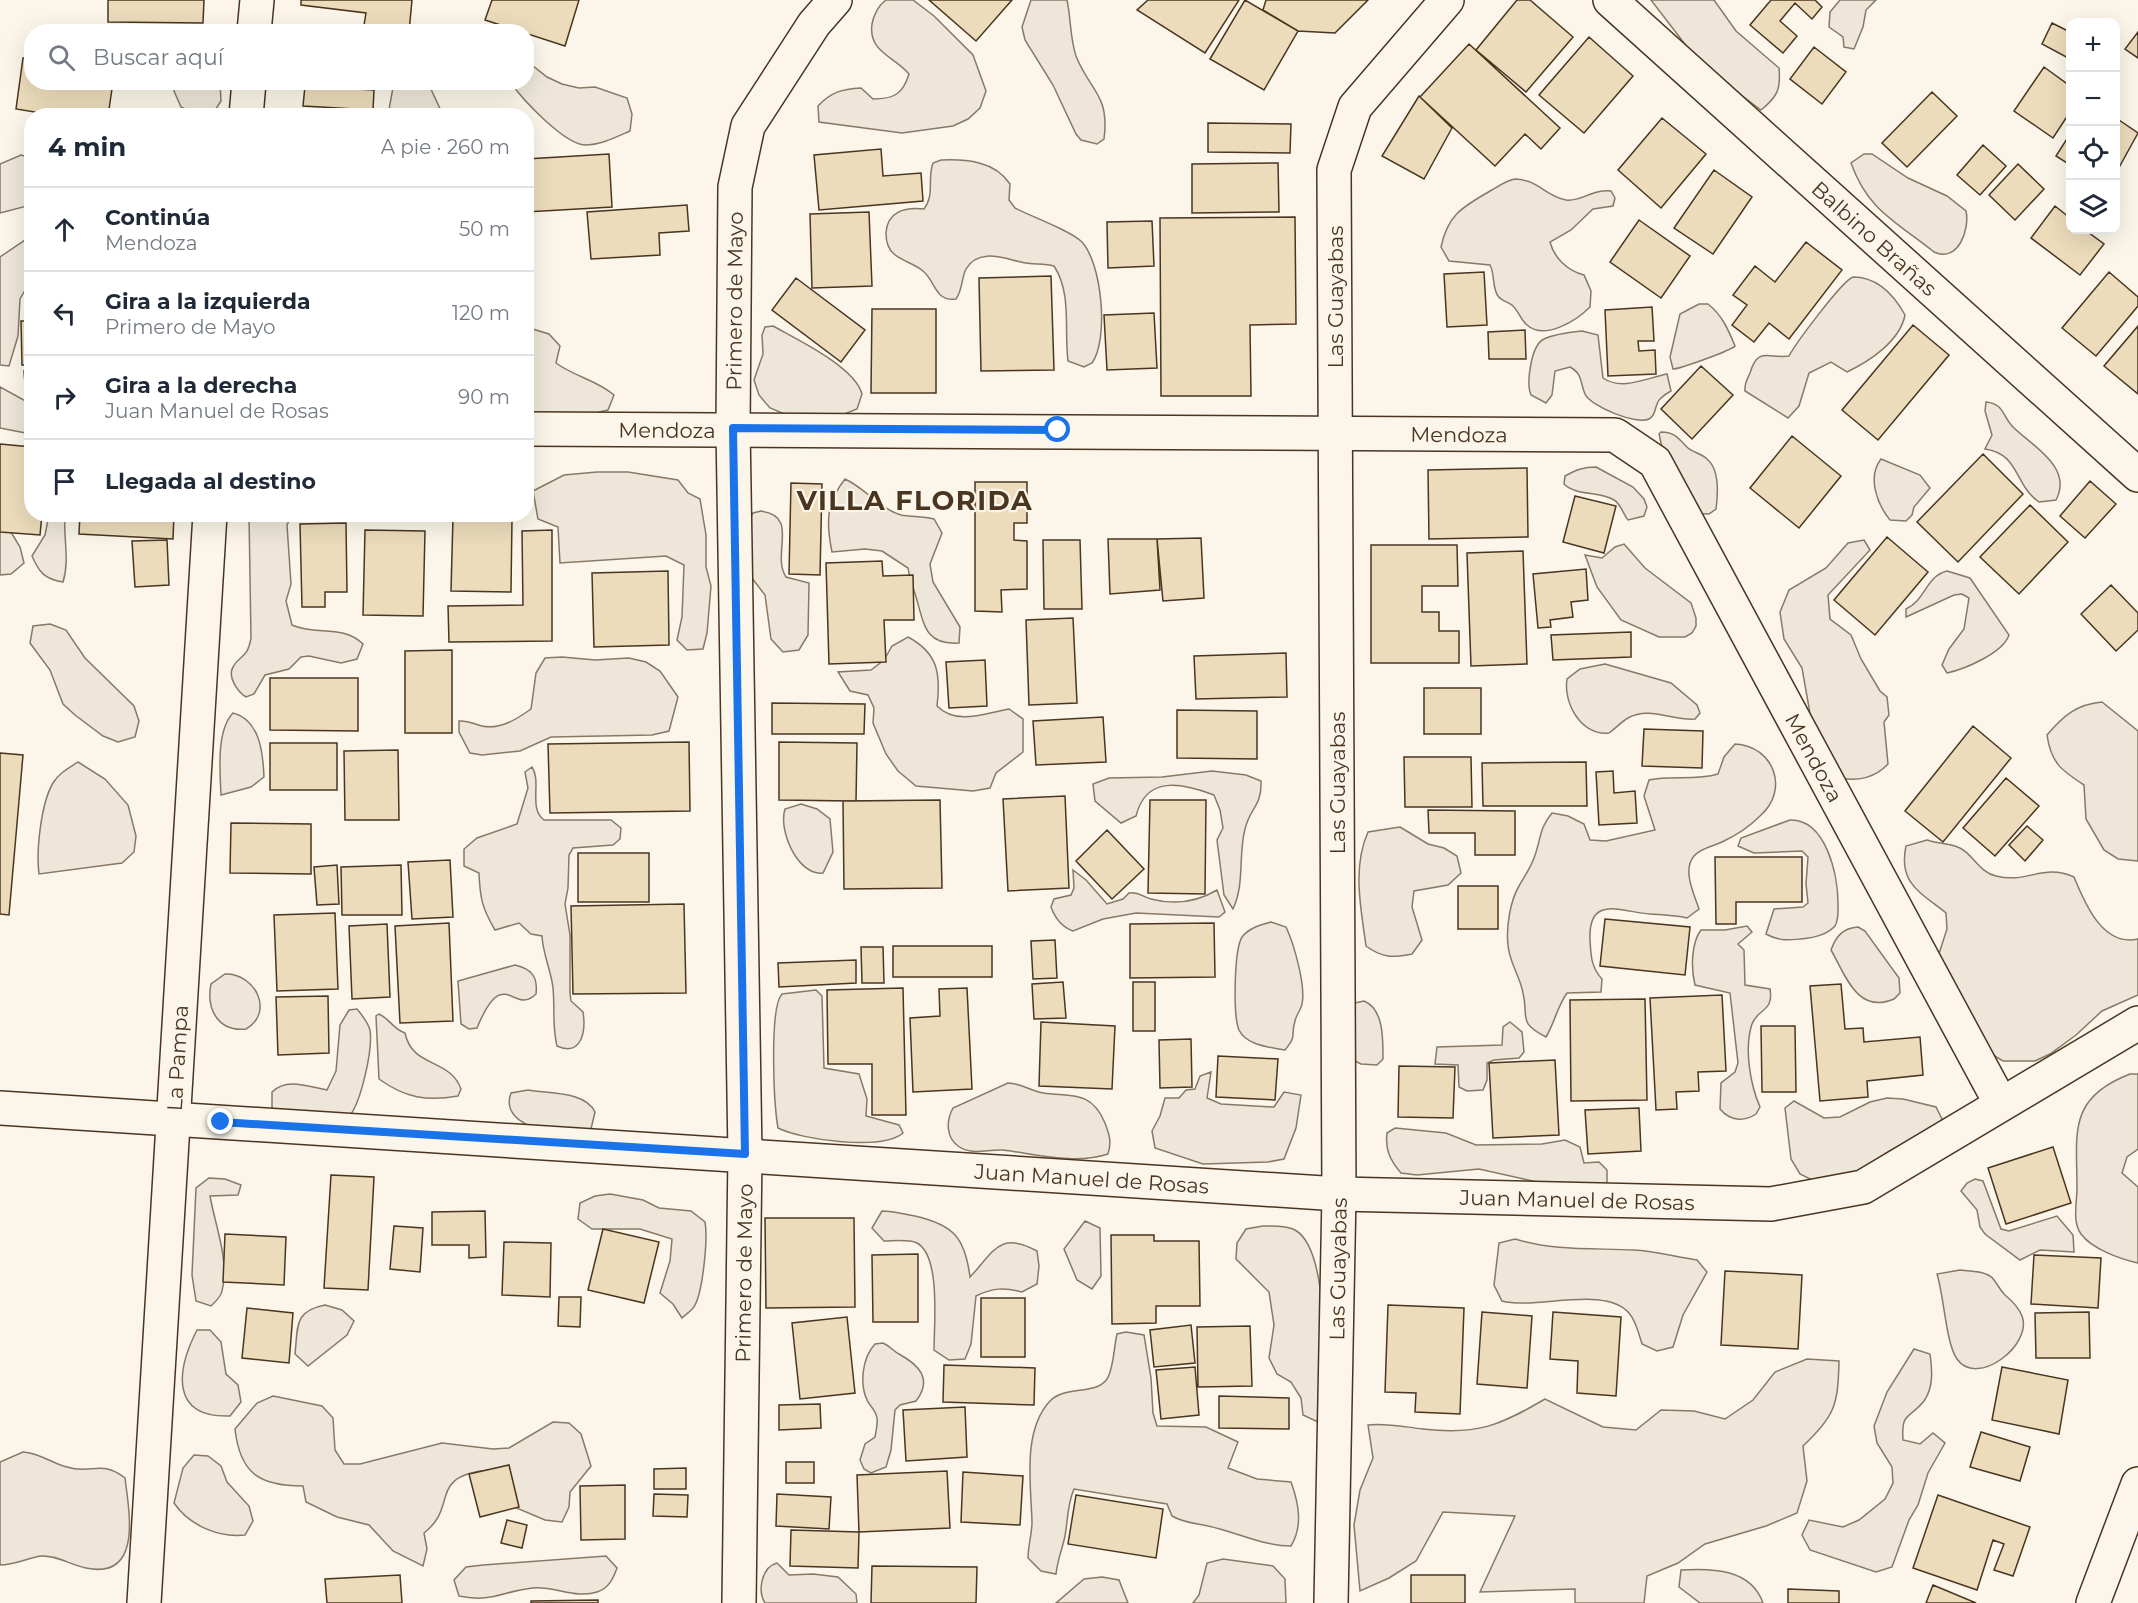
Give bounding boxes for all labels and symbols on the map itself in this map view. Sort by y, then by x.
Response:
street label: Balbino Brañas [1807,176,1942,301]
street label: Primero de Mayo [721,211,747,391]
street label: Las Guayabas [1323,225,1348,369]
route start [1044,416,1070,442]
street label: Mendoza [618,417,716,443]
street label: Mendoza [1410,421,1508,447]
district label: VILLA FLORIDA [796,484,1033,517]
street label: Mendoza [1780,709,1848,806]
street label: Las Guayabas [1325,711,1350,855]
street label: La Pampa [161,1004,193,1112]
route end [207,1108,233,1134]
street label: Juan Manuel de Rosas [973,1158,1210,1198]
street label: Primero de Mayo [730,1183,757,1363]
street label: Juan Manuel de Rosas [1458,1184,1695,1215]
street label: Las Guayabas [1324,1197,1351,1341]

